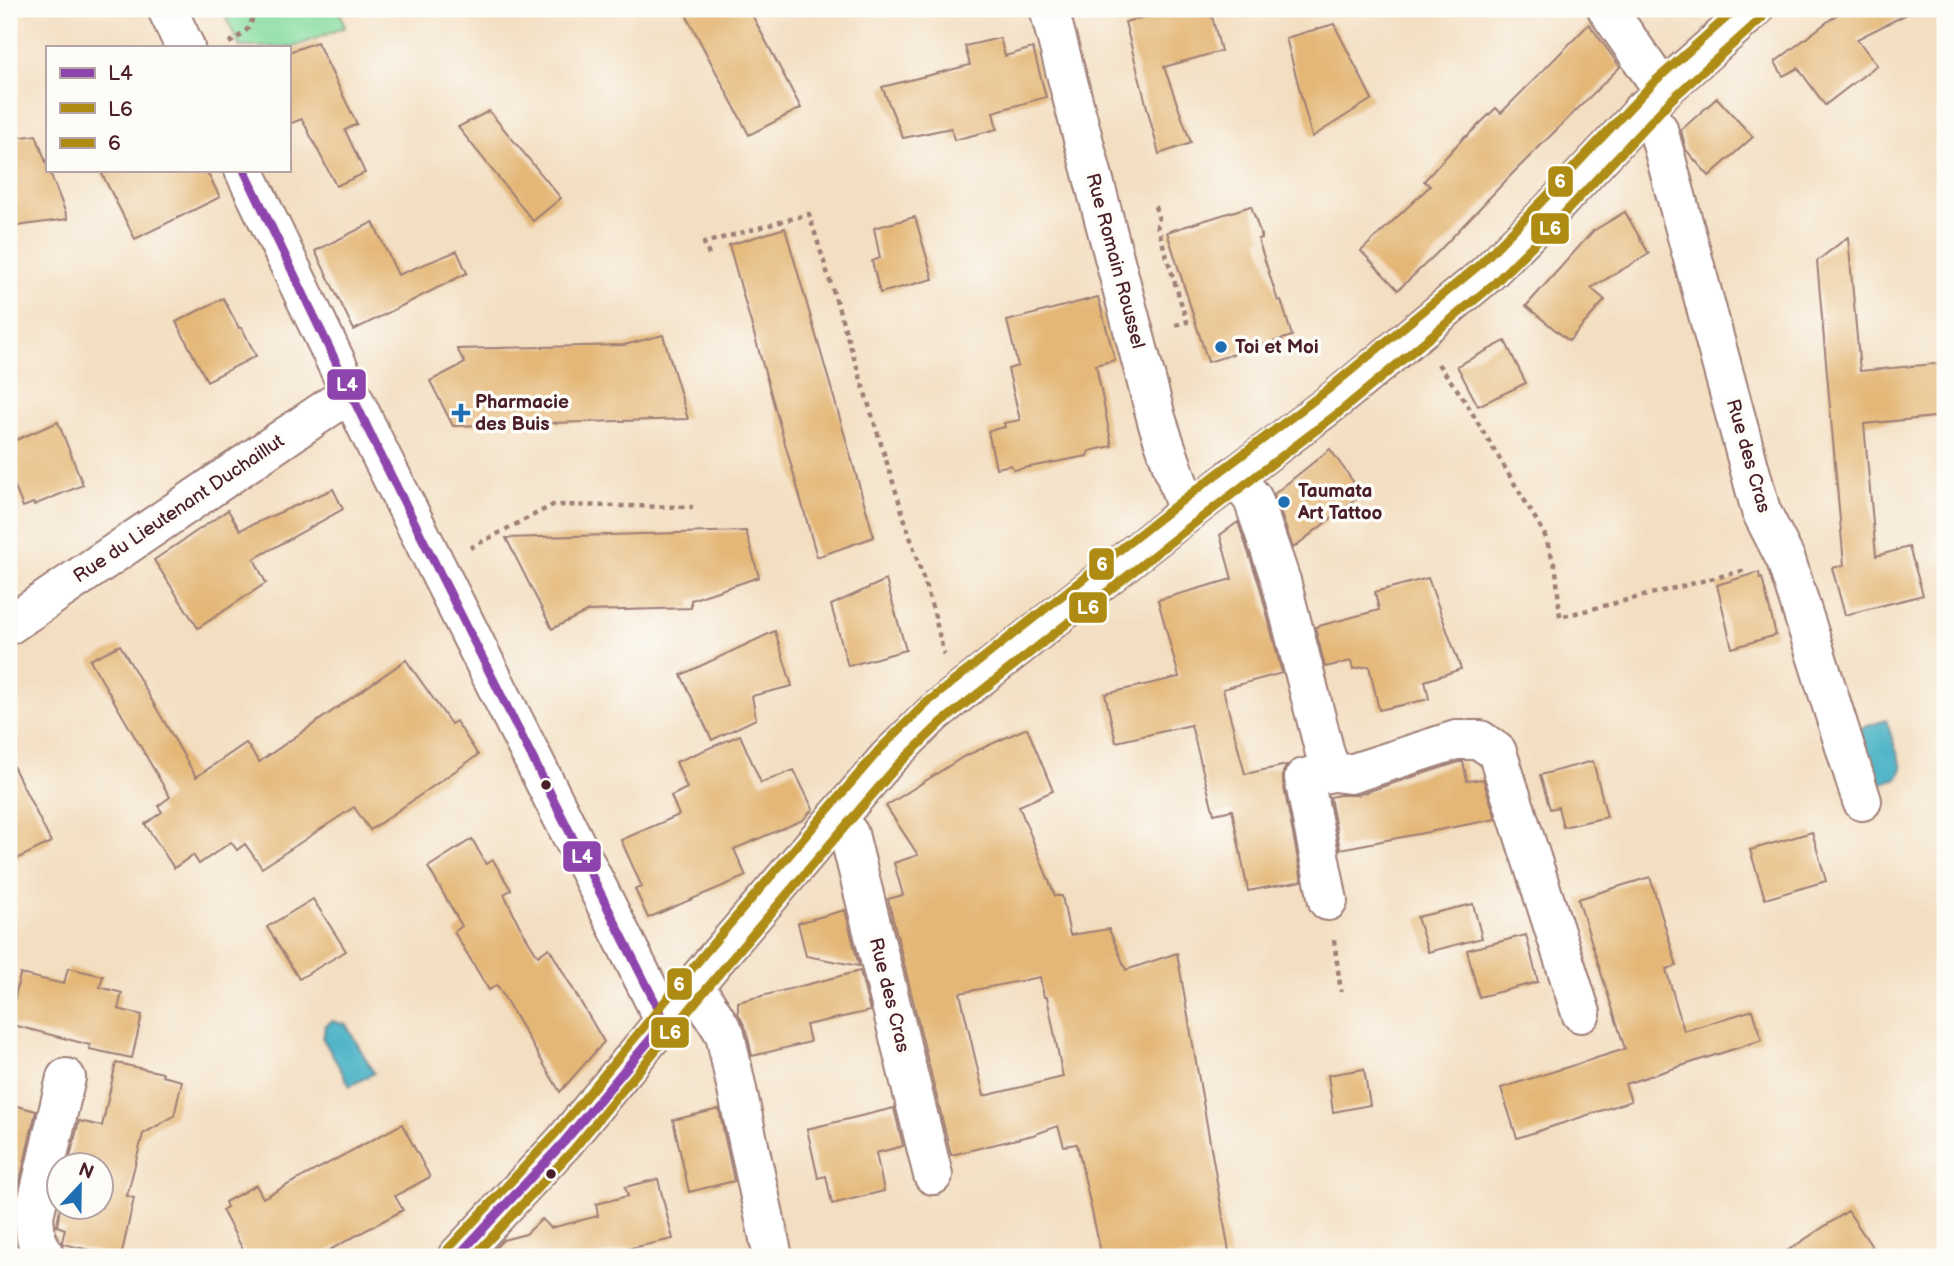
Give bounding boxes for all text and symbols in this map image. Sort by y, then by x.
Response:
legend [46,46,290,172]
text: L4 [108,61,133,86]
text: L6 [108,97,133,122]
text: 6 [108,131,121,156]
line badge: 6 [1547,165,1574,198]
street label: Rue Romain Roussel [1081,171,1149,351]
text: 6 [1554,171,1566,194]
line badge: L6 [1530,212,1570,245]
text: L6 [1539,218,1561,241]
place label: Toi et Moi [1235,336,1319,359]
marker: Toi et Moi [1213,339,1229,355]
line badge: L4 [326,368,367,401]
text: L4 [336,374,358,397]
place label: Pharmacie des Buis [475,391,569,436]
street label: Rue des Cras [1721,396,1775,516]
marker: Pharmacie des Buis [453,405,469,421]
street label: Rue du Lieutenant Duchaillut [69,430,289,588]
place label: Taumata Art Tattoo [1297,480,1383,525]
marker: Taumata Art Tattoo [1276,494,1292,510]
line badge: 6 [1088,547,1115,581]
text: 6 [1096,554,1108,577]
line badge: L6 [1068,591,1108,624]
text: L6 [1077,597,1099,620]
unlabelled marker [539,778,553,792]
line badge: L4 [562,840,602,873]
text: L4 [571,846,593,869]
street label: Rue des Cras [864,935,914,1055]
line badge: 6 [666,967,693,1001]
text: 6 [673,974,685,997]
line badge: L6 [650,1016,690,1049]
text: L6 [659,1022,681,1045]
north arrow [46,1150,116,1220]
text: N [75,1158,97,1185]
unlabelled marker [544,1167,558,1181]

